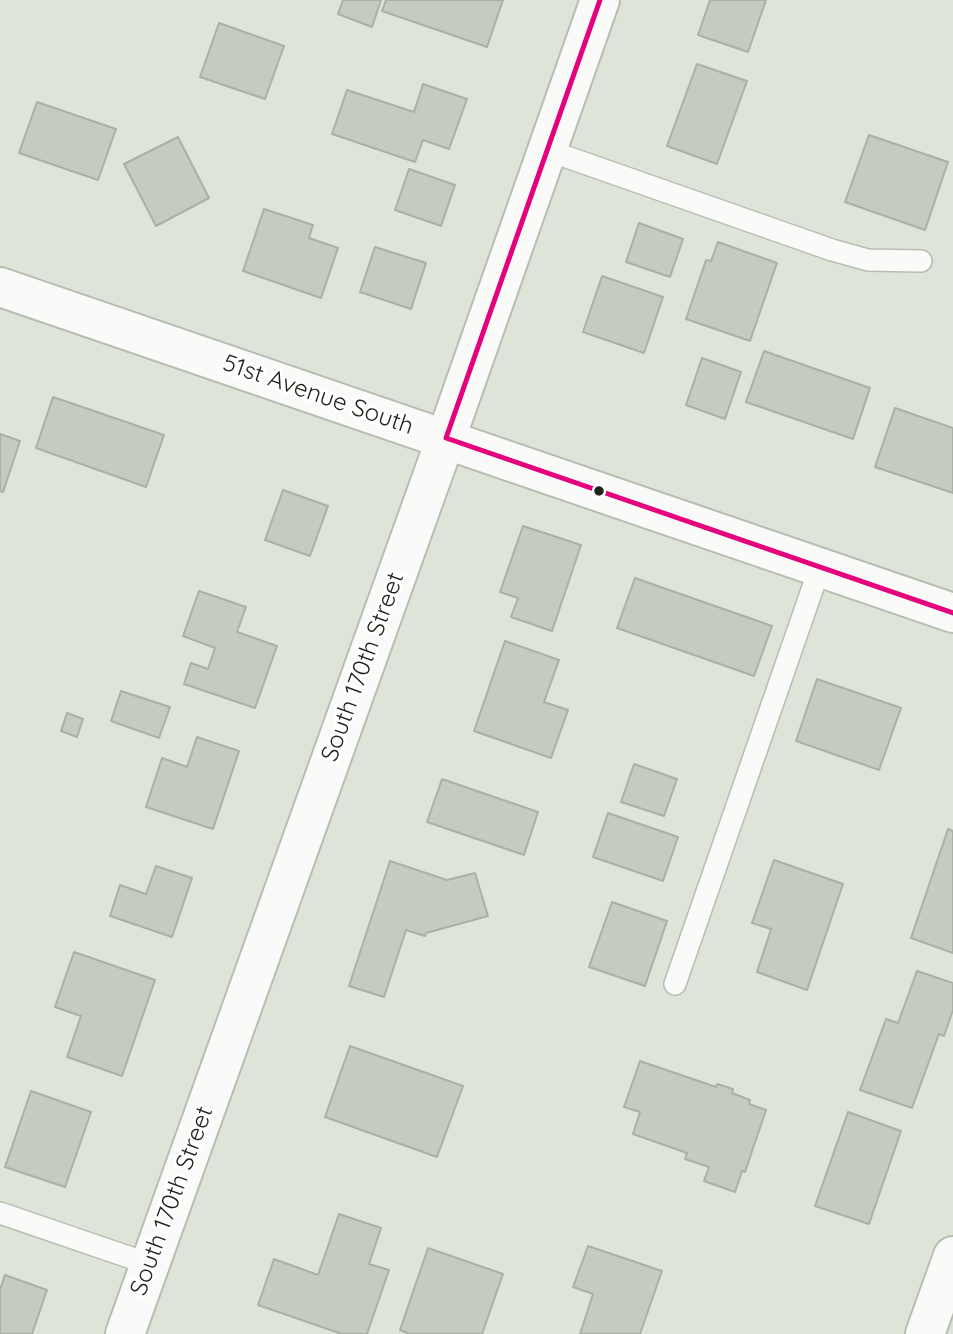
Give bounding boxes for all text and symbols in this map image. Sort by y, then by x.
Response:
street label: 51st Avenue South [219,349,417,441]
unlabelled marker [592,484,606,498]
street label: South 170th Street [315,568,411,766]
street label: South 170th Street [124,1102,220,1300]

